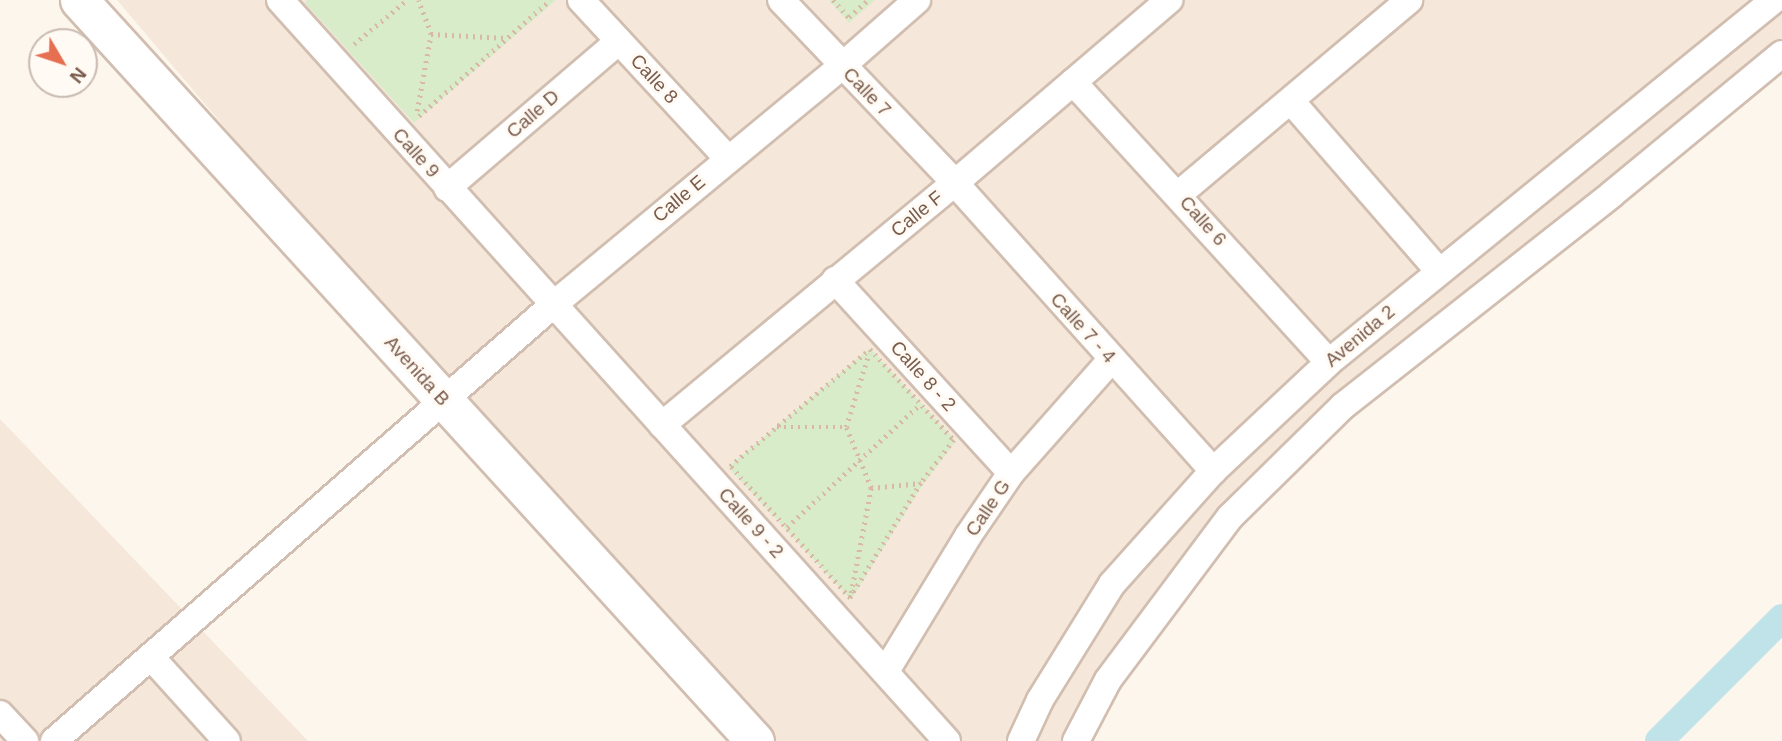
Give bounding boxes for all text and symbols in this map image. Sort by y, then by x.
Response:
north arrow [28,28,98,98]
street label: Calle 8 [625,50,683,108]
text: N [66,63,91,87]
street label: Calle 7 [838,63,896,121]
street label: Calle D [502,85,564,143]
street label: Calle 9 [388,123,444,183]
street label: Calle E [648,171,710,227]
street label: Calle F [886,186,948,242]
street label: Calle 6 [1175,191,1231,251]
street label: Calle 7 - 4 [1046,288,1120,368]
street label: Avenida 2 [1320,300,1400,372]
street label: Avenida B [380,331,454,411]
street label: Calle 8 - 2 [886,336,960,416]
street label: Calle G [961,475,1015,541]
street label: Calle 9 - 2 [714,483,788,563]

